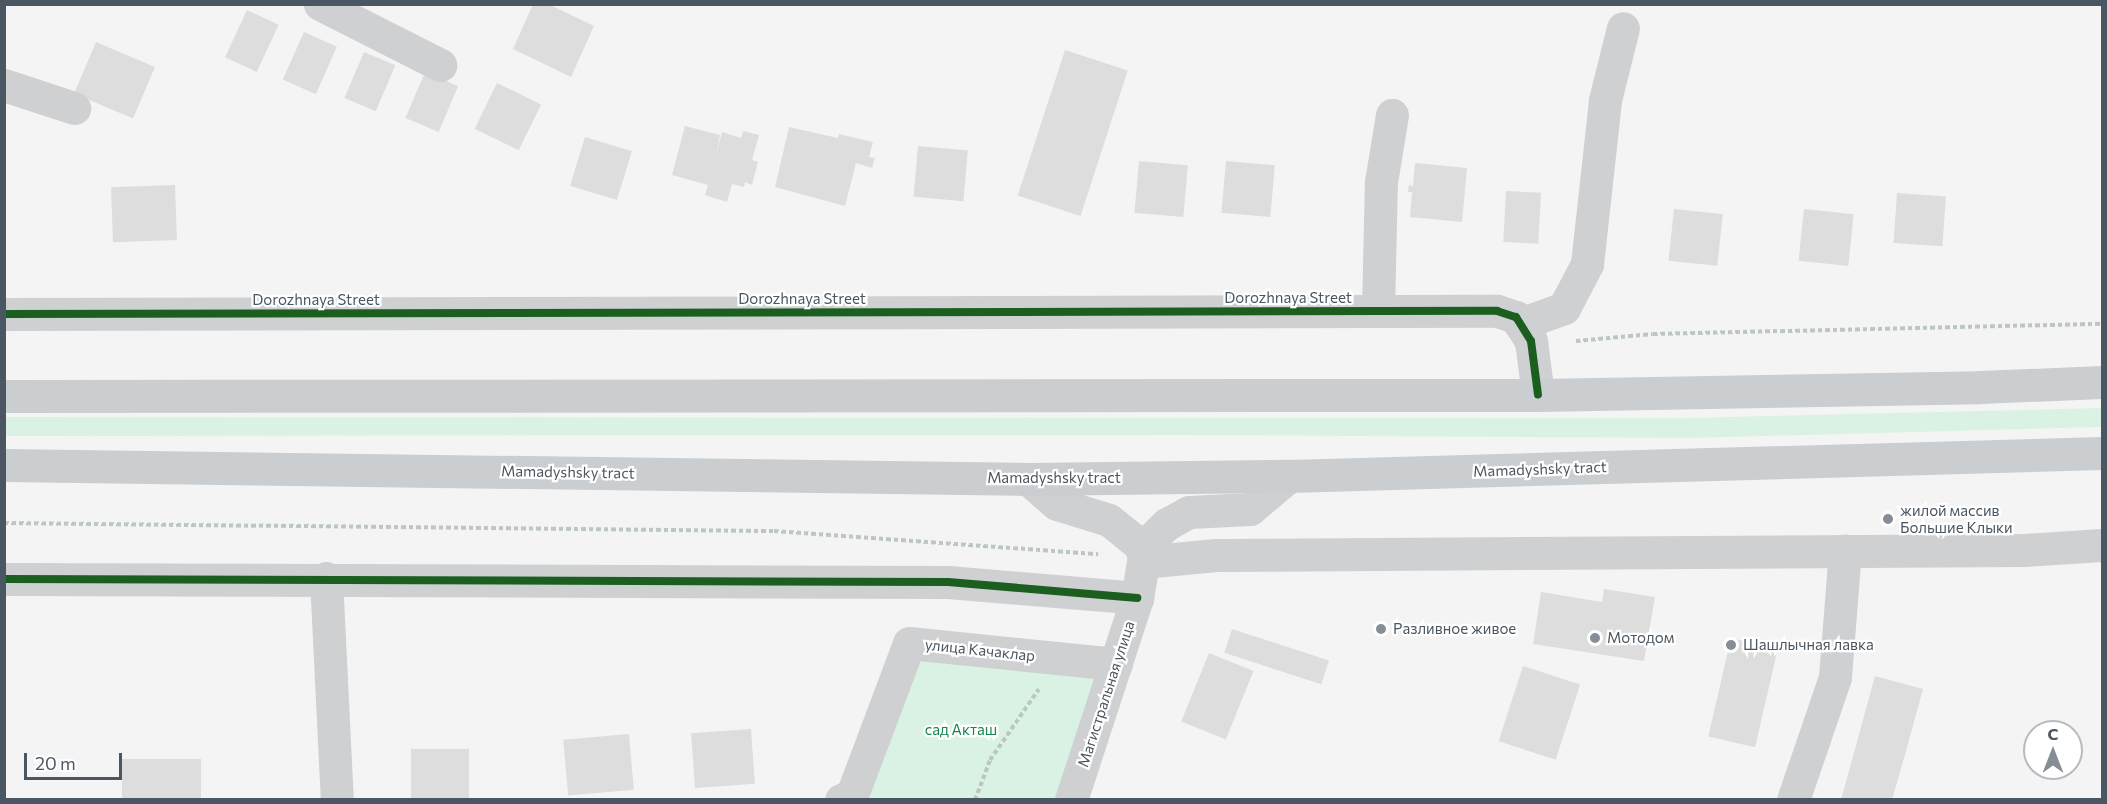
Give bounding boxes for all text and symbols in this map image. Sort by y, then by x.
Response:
street label: Dorozhnaya Street [1224,289,1352,307]
street label: Dorozhnaya Street [738,290,866,308]
street label: Dorozhnaya Street [252,291,380,309]
street label: Mamadyshsky tract [1473,458,1607,480]
street label: Mamadyshsky tract [501,462,635,482]
street label: Mamadyshsky tract [987,469,1121,487]
place label: жилой массив Большие Клыки [1900,501,2013,536]
marker: жилой массив Большие Клыки [1881,512,1895,526]
street label: Магистральная улица [1074,619,1138,769]
place label: Разливное живое [1393,620,1516,638]
marker: Разливное живое [1374,622,1388,636]
place label: Мотодом [1607,629,1674,647]
marker: Мотодом [1588,631,1602,645]
street label: улица Качаклар [924,635,1036,665]
place label: Шашлычная лавка [1743,636,1874,654]
marker: Шашлычная лавка [1724,638,1738,652]
north arrow [2023,720,2083,780]
park label: сад Акташ [925,721,997,739]
text: С [2048,724,2058,743]
scale bar [27,741,124,779]
text: 20 m [35,752,76,774]

